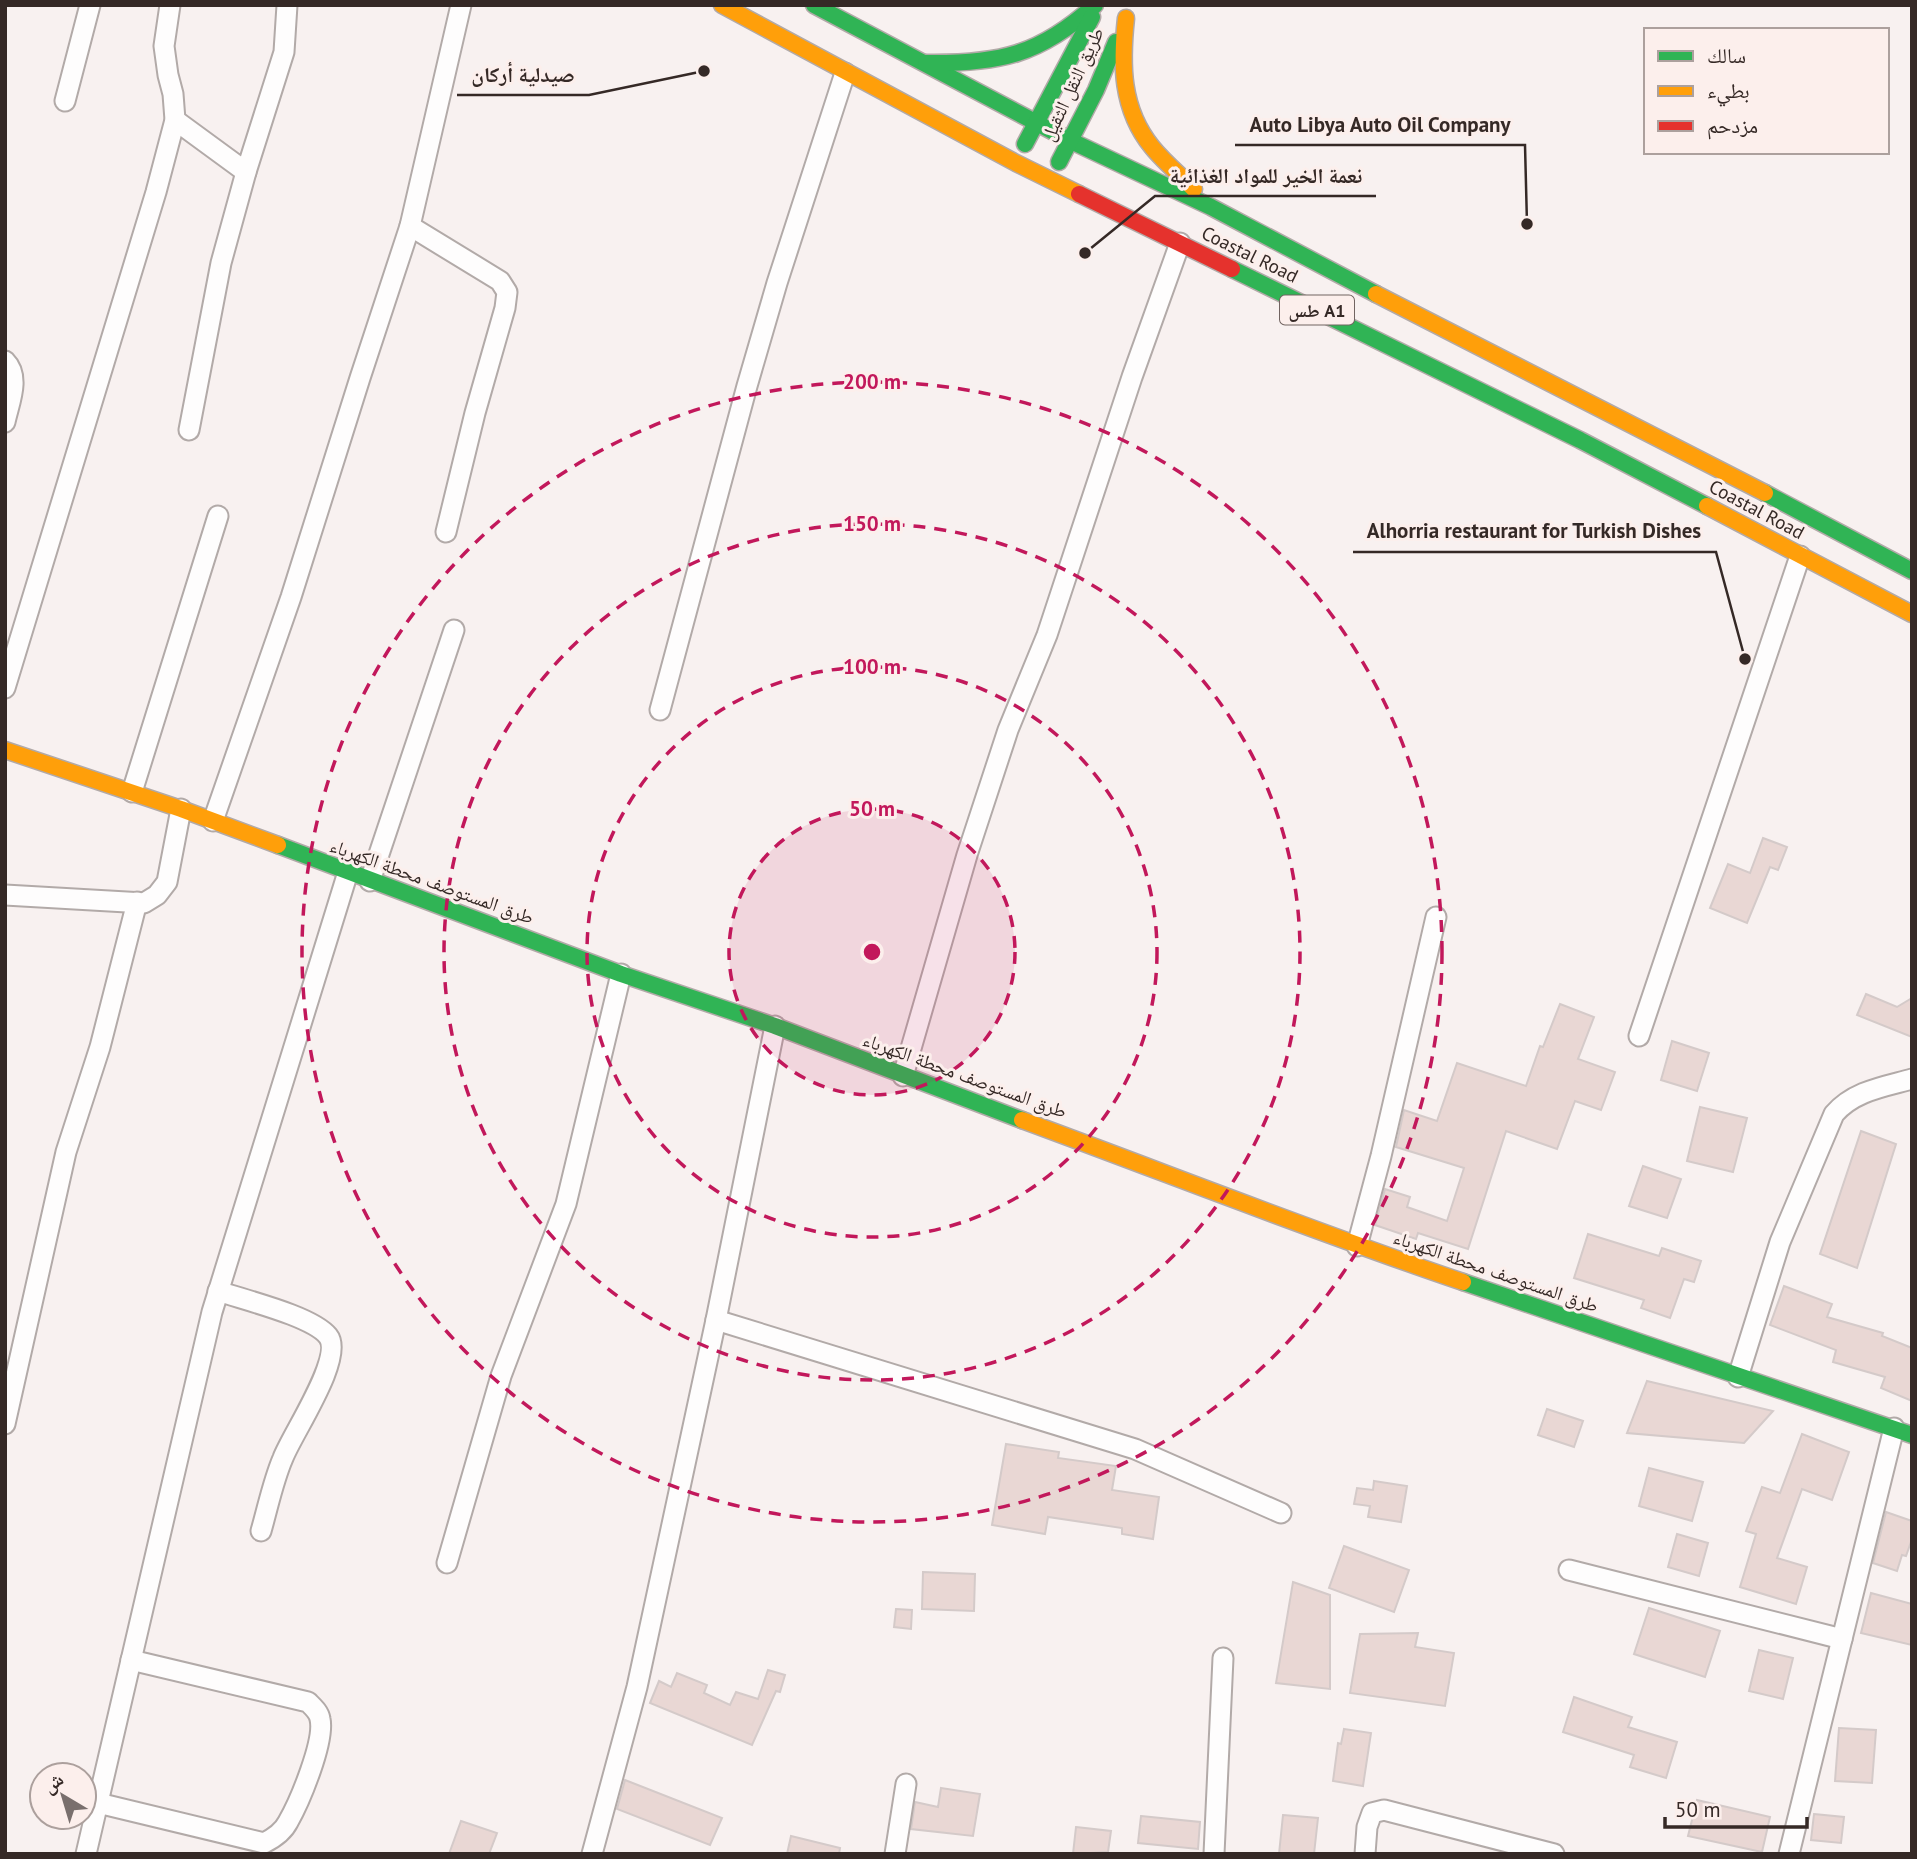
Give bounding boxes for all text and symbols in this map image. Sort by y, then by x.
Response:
street label: طريق النقل الثقيل [1035,23,1109,145]
legend [1644,28,1889,154]
text: سالك [1707,42,1746,69]
callout: صيدلية أركان [457,53,589,95]
text: صيدلية أركان [471,61,575,88]
text: بطيء [1707,77,1750,107]
callout: Auto Libya Auto Oil Company [1235,103,1525,145]
text: Auto Libya Auto Oil Company [1249,111,1511,138]
text: مزدحم [1707,112,1758,140]
callout: نعمة الخير للمواد الغذائية [1155,154,1376,196]
text: نعمة الخير للمواد الغذائية [1170,162,1362,189]
street label: Coastal Road [1198,220,1302,288]
road number: طس A1 [1280,296,1354,324]
text: 200 m [843,368,901,395]
street label: Coastal Road [1705,474,1809,544]
text: 150 m [843,510,901,537]
callout: Alhorria restaurant for Turkish Dishes [1353,510,1716,552]
text: Alhorria restaurant for Turkish Dishes [1367,517,1701,544]
text: 100 m [843,653,901,680]
text: 50 m [849,795,895,822]
street label: طرق المستوصف محطة الكهرباء [327,833,537,929]
centre of rings [860,940,884,964]
street label: طرق المستوصف محطة الكهرباء [860,1027,1070,1123]
street label: طرق المستوصف محطة الكهرباء [1390,1225,1602,1317]
north arrow [28,1761,98,1831]
text: ش [37,1767,68,1798]
scale bar [1665,1786,1807,1830]
text: 50 m [1675,1796,1721,1823]

